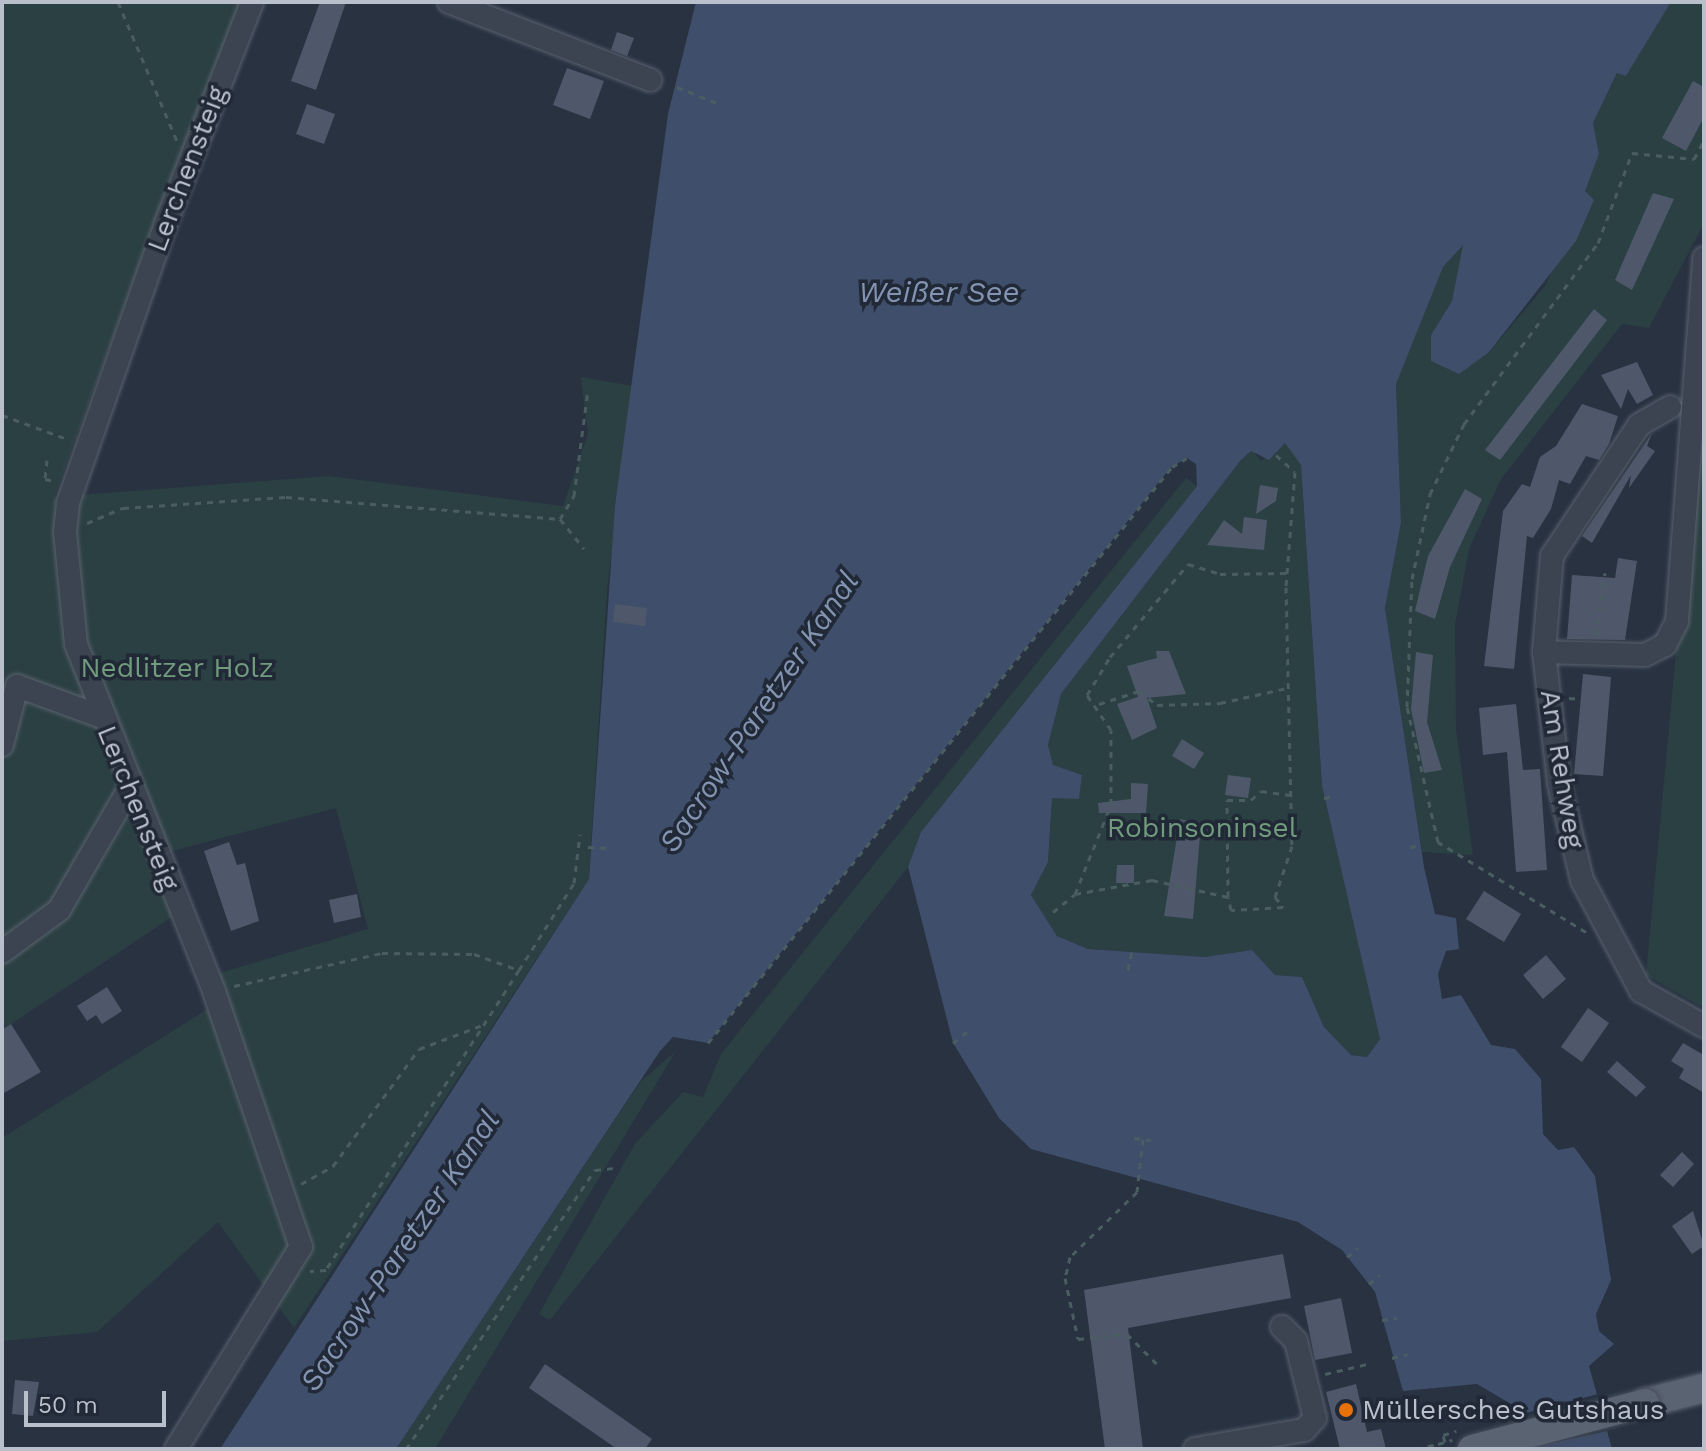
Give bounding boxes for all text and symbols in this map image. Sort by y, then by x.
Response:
street label: Lerchensteig [140,81,234,257]
water label: Weißer See [858,274,1020,310]
water label: Sacrow-Paretzer Kanal [651,564,867,860]
park label: Nedlitzer Holz [80,651,274,685]
street label: Am Rehweg [1533,687,1591,851]
street label: Lerchensteig [90,721,186,895]
park label: Robinsoninsel [1107,811,1297,845]
water label: Sacrow-Paretzer Kanal [292,1103,508,1399]
scale bar [28,1375,170,1425]
text: 50 m [38,1391,98,1419]
place label: Müllersches Gutshaus [1362,1393,1665,1427]
marker: Müllersches Gutshaus [1337,1401,1355,1419]

